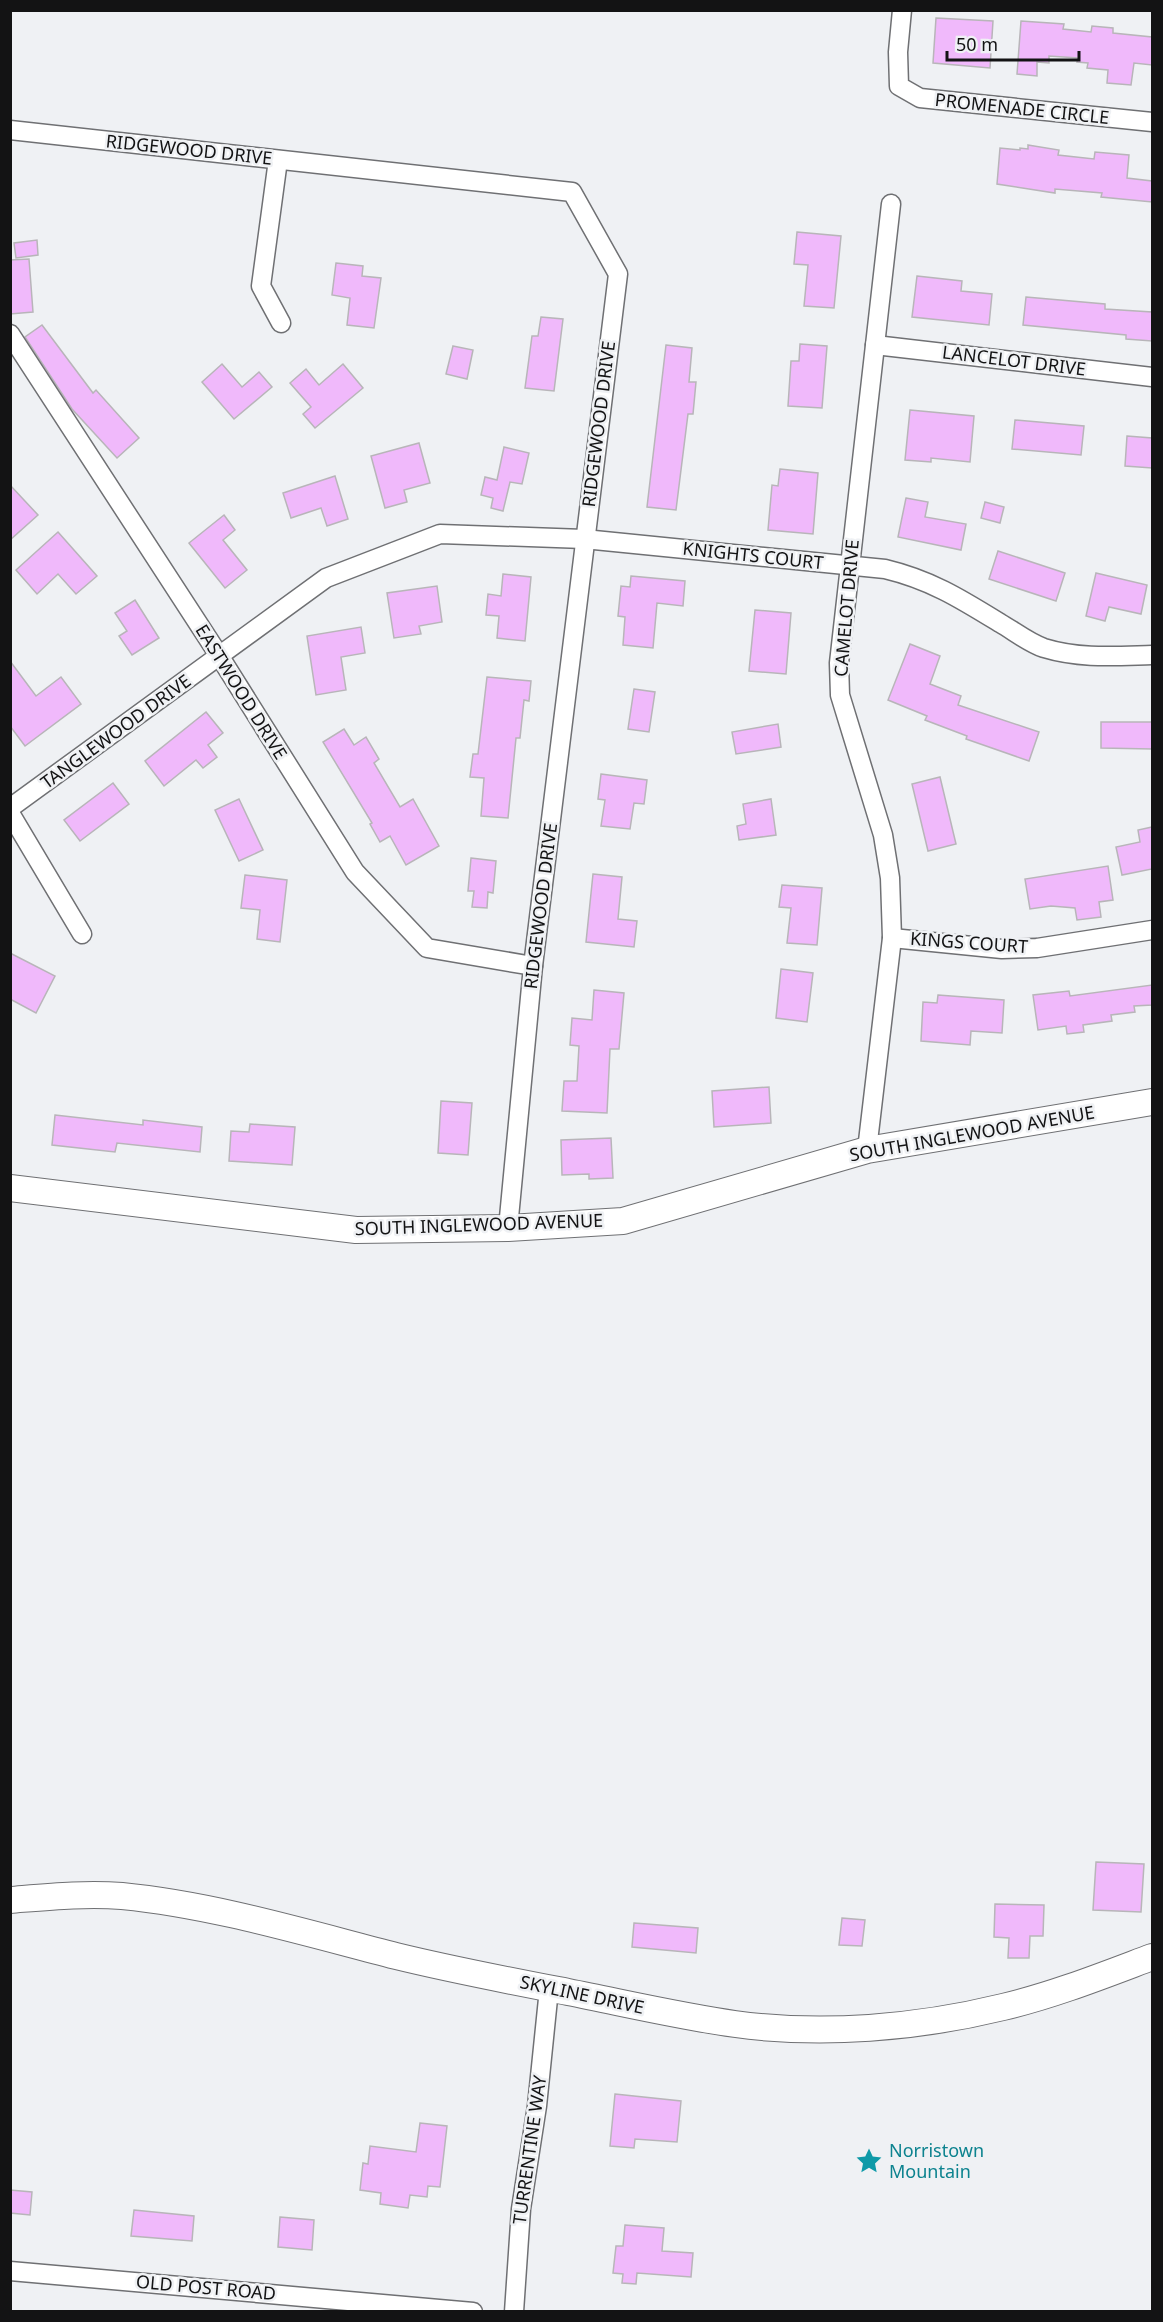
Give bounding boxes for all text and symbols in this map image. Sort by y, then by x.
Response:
scale bar [947,24,1079,62]
text: 50 m [956,32,998,56]
street label: PROMENADE CIRCLE [934,87,1110,129]
street label: RIDGEWOOD DRIVE [105,128,274,170]
street label: RIDGEWOOD DRIVE [576,339,620,508]
street label: LANCELOT DRIVE [941,339,1087,381]
street label: KNIGHTS COURT [682,536,825,574]
street label: CAMELOT DRIVE [828,538,864,678]
street label: EASTWOOD DRIVE [191,619,293,764]
street label: TANGLEWOOD DRIVE [35,669,195,794]
street label: RIDGEWOOD DRIVE [518,821,562,990]
street label: KINGS COURT [909,926,1029,958]
street label: SOUTH INGLEWOOD AVENUE [847,1100,1096,1166]
street label: SOUTH INGLEWOOD AVENUE [354,1208,604,1240]
street label: SKYLINE DRIVE [518,1969,647,2019]
street label: TURRENTINE WAY [507,2073,551,2226]
place label: Norristown Mountain [889,2138,984,2183]
place icon: Norristown Mountain [854,2146,884,2176]
street label: OLD POST ROAD [135,2269,277,2305]

